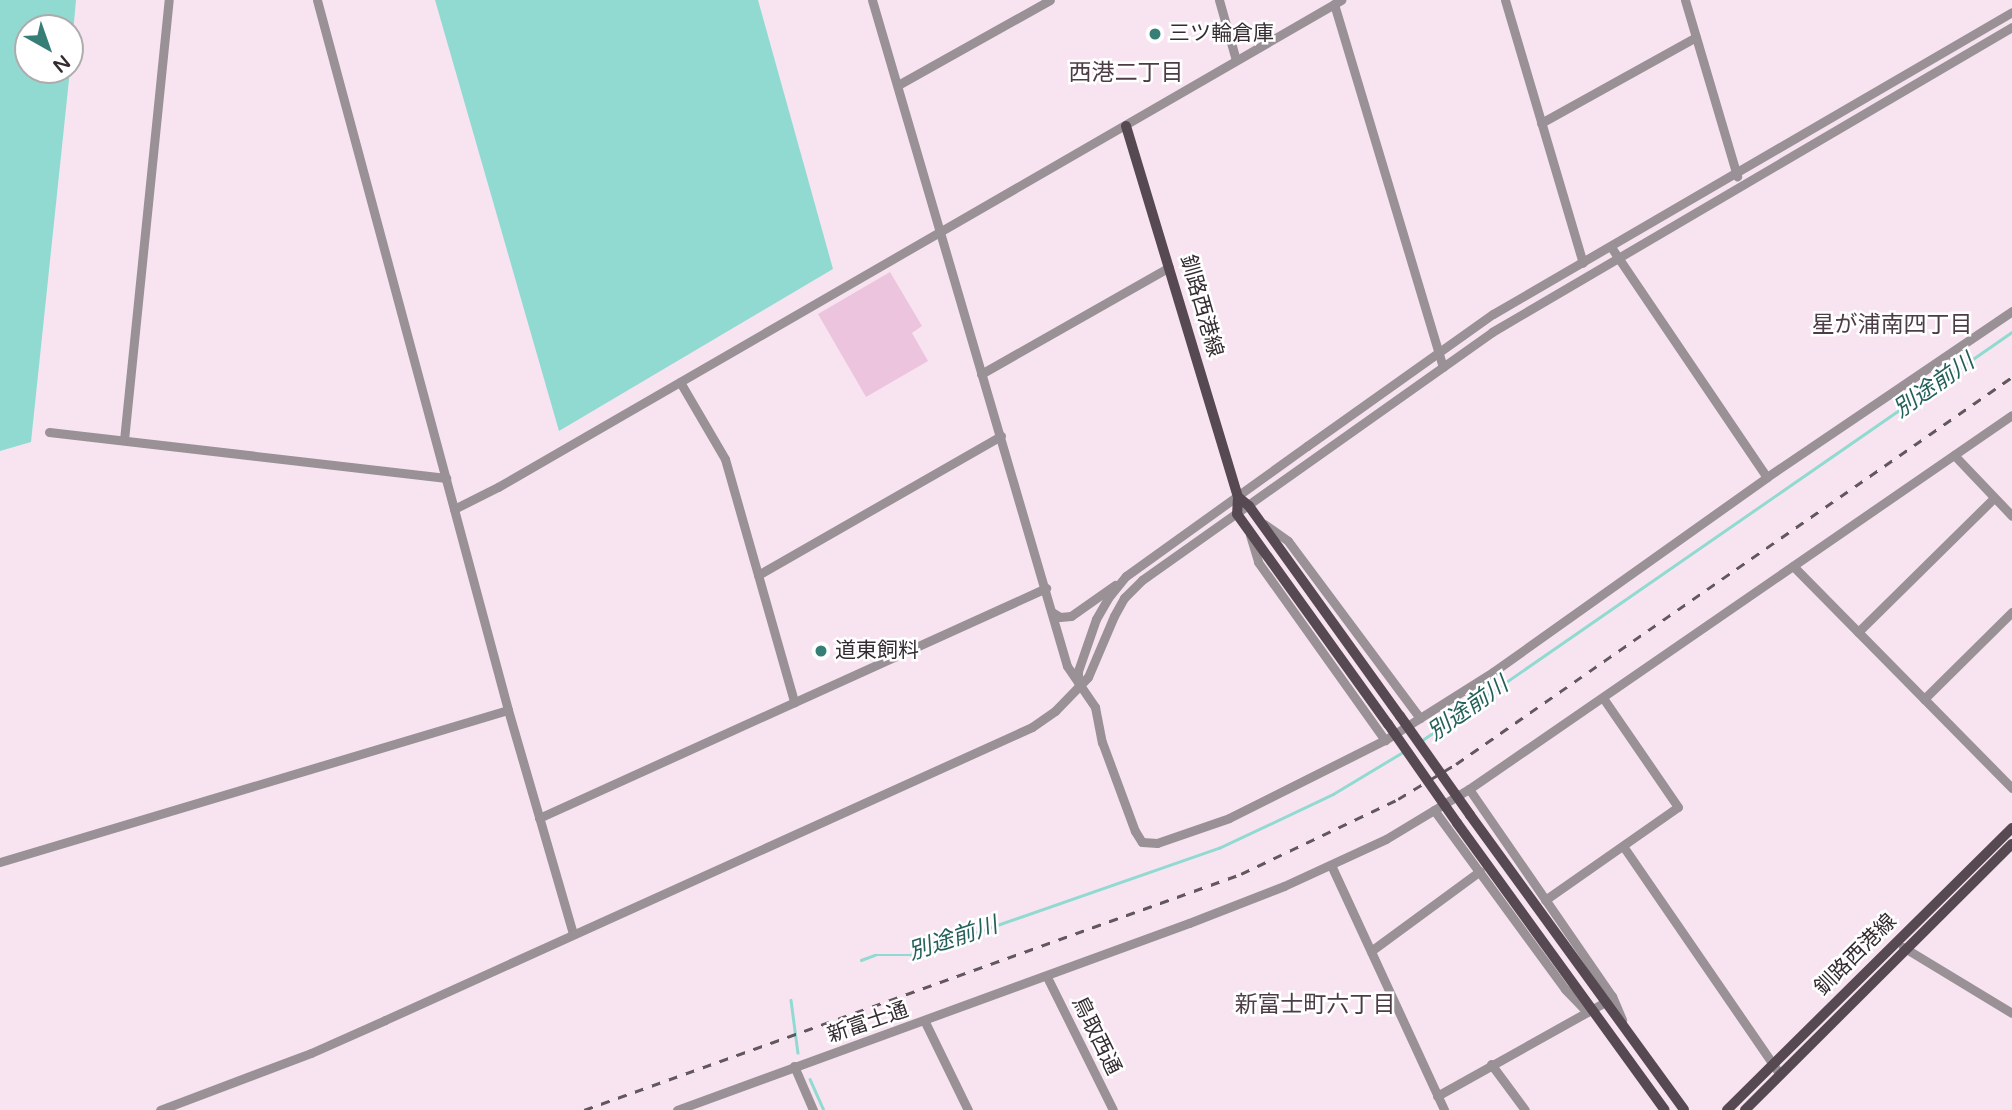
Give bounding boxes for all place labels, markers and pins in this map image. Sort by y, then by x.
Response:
place label: 三ツ輪倉庫 [1169,21,1274,47]
marker: 三ツ輪倉庫 [1147,26,1163,42]
place label: 道東飼料 [835,638,919,664]
marker: 道東飼料 [813,643,829,659]

